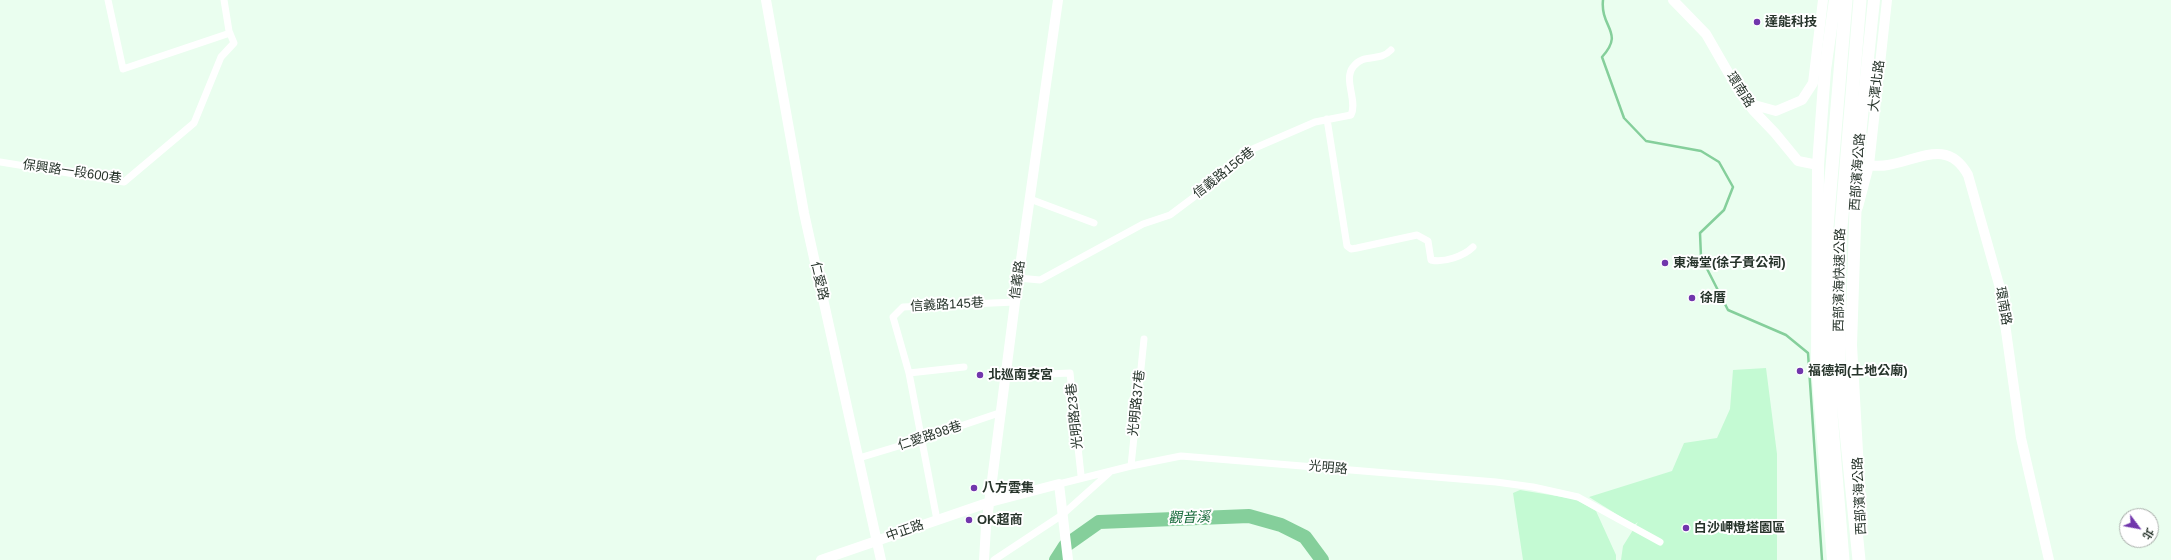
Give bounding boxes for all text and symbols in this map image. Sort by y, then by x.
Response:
place label: 達能科技 [1765,14,1817,30]
marker: 達能科技 [1752,17,1762,27]
street label: 大潭北路 [1866,59,1888,113]
street label: 環南路 [1723,69,1757,111]
street label: 西部濱海公路 [1847,133,1869,211]
street label: 信義路156巷 [1190,144,1258,202]
street label: 保興路一段600巷 [22,157,122,187]
street label: 西部濱海快速公路 [1831,228,1849,332]
place label: 東海堂(徐子貴公祠) [1673,255,1786,271]
marker: 東海堂(徐子貴公祠) [1660,258,1670,268]
street label: 仁愛路 [807,260,831,302]
street label: 信義路 [1008,260,1028,300]
street label: 環南路 [1992,285,2014,327]
place label: 徐厝 [1700,290,1726,306]
marker: 徐厝 [1687,293,1697,303]
street label: 信義路145巷 [910,295,984,315]
place label: 福德祠(土地公廟) [1808,363,1908,379]
marker: 福德祠(土地公廟) [1795,366,1805,376]
place label: 北巡南安宮 [988,367,1053,383]
street label: 光明路37巷 [1126,369,1148,437]
marker: 北巡南安宮 [975,370,985,380]
street label: 光明路23巷 [1064,382,1086,450]
street label: 仁愛路98巷 [896,418,964,454]
street label: 西部濱海公路 [1850,457,1870,535]
street label: 光明路 [1308,459,1348,477]
place label: 八方雲集 [982,480,1034,496]
marker: 八方雲集 [969,483,979,493]
north arrow [2119,508,2159,548]
water label: 觀音溪 [1168,509,1210,527]
place label: OK超商 [977,512,1022,528]
marker: OK超商 [964,515,974,525]
street label: 中正路 [884,517,926,545]
place label: 白沙岬燈塔園區 [1694,520,1785,536]
marker: 白沙岬燈塔園區 [1681,523,1691,533]
text: 北 [2140,526,2156,542]

